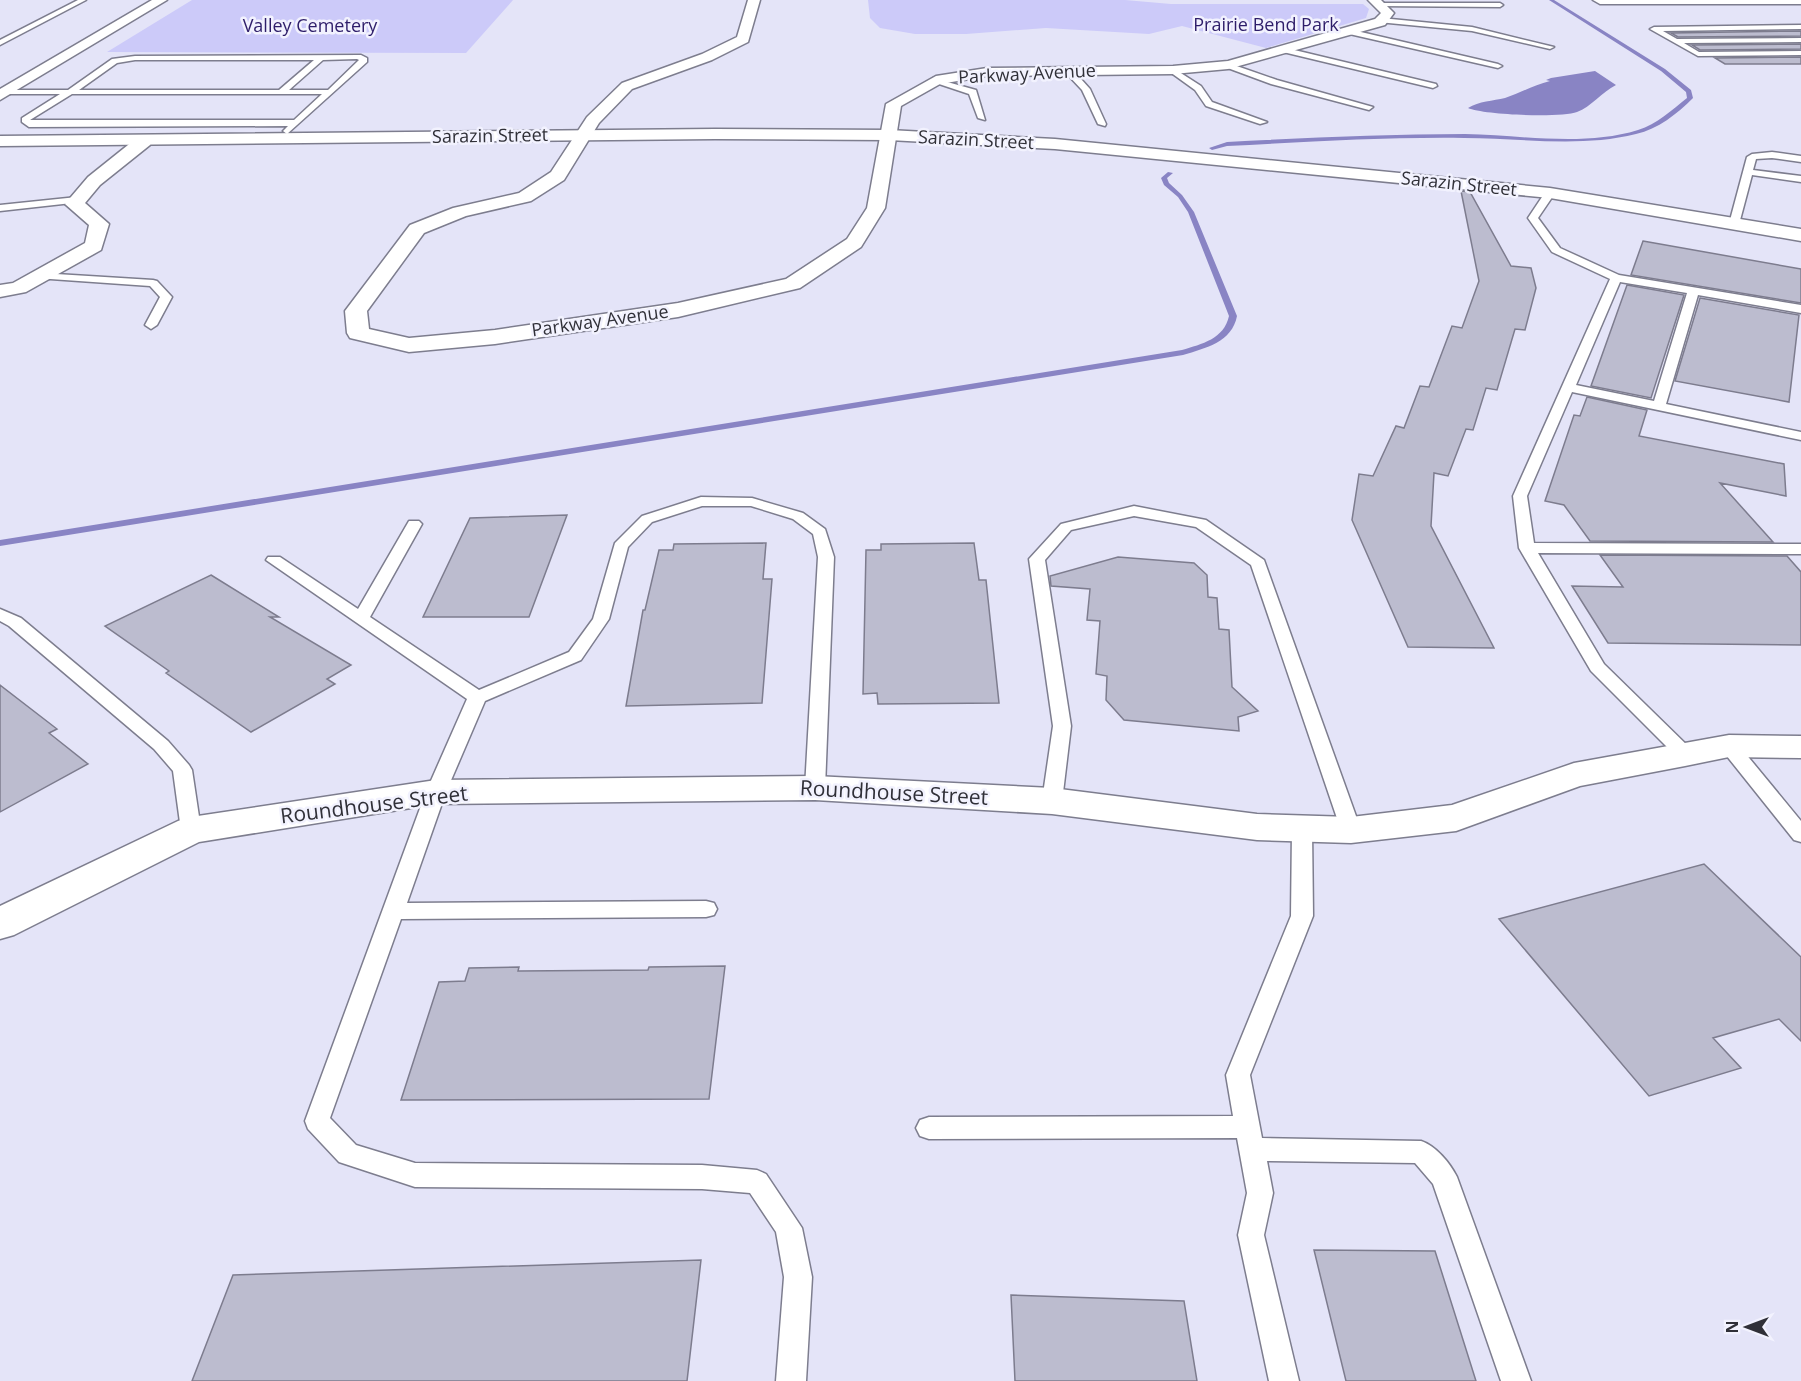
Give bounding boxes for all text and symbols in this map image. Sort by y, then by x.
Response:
park label: Prairie Bend Park [1193,12,1339,36]
park label: Valley Cemetery [243,13,378,37]
street label: Parkway Avenue [957,57,1096,89]
street label: Sarazin Street [432,122,548,148]
street label: Sarazin Street [917,124,1035,154]
street label: Sarazin Street [1400,165,1518,201]
street label: Parkway Avenue [530,299,670,341]
street label: Roundhouse Street [799,773,989,811]
street label: Roundhouse Street [279,779,469,829]
north arrow [1717,1297,1777,1357]
text: N [1721,1320,1743,1334]

